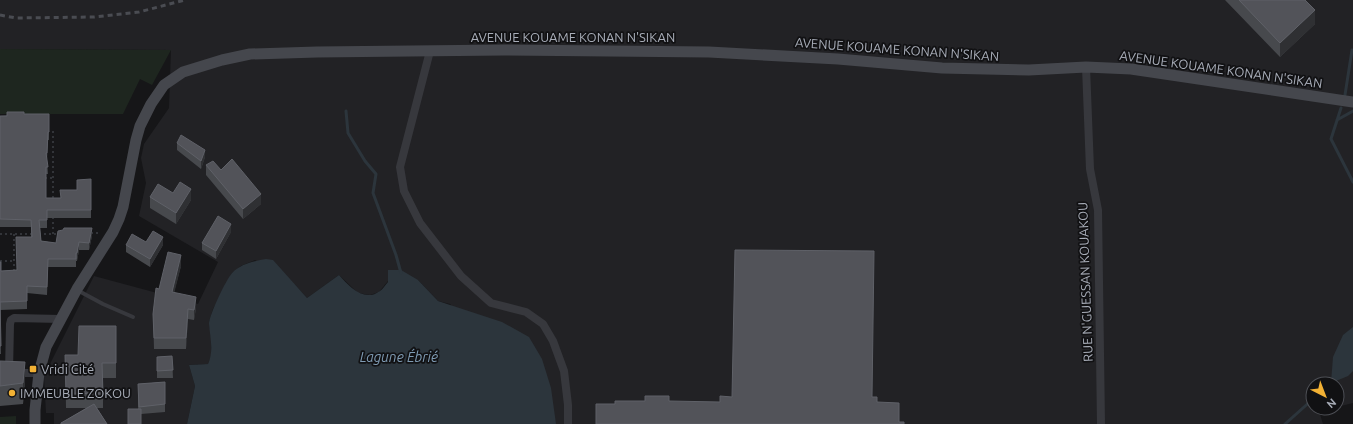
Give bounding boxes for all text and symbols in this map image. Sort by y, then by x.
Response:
street label: AVENUE KOUAME KONAN N'SIKAN [471,30,675,44]
street label: AVENUE KOUAME KONAN N'SIKAN [794,35,1000,63]
street label: AVENUE KOUAME KONAN N'SIKAN [1119,48,1323,90]
street label: RUE N'GUESSAN KOUAKOU [1075,202,1095,362]
water label: Lagune Ébrié [360,348,438,365]
place label: Vridi Cité [41,362,94,376]
marker: Vridi Cité [28,364,38,374]
north arrow [1305,376,1345,416]
place label: IMMEUBLE ZOKOU [20,386,131,400]
marker: IMMEUBLE ZOKOU [7,388,17,398]
text: N [1325,396,1339,411]

